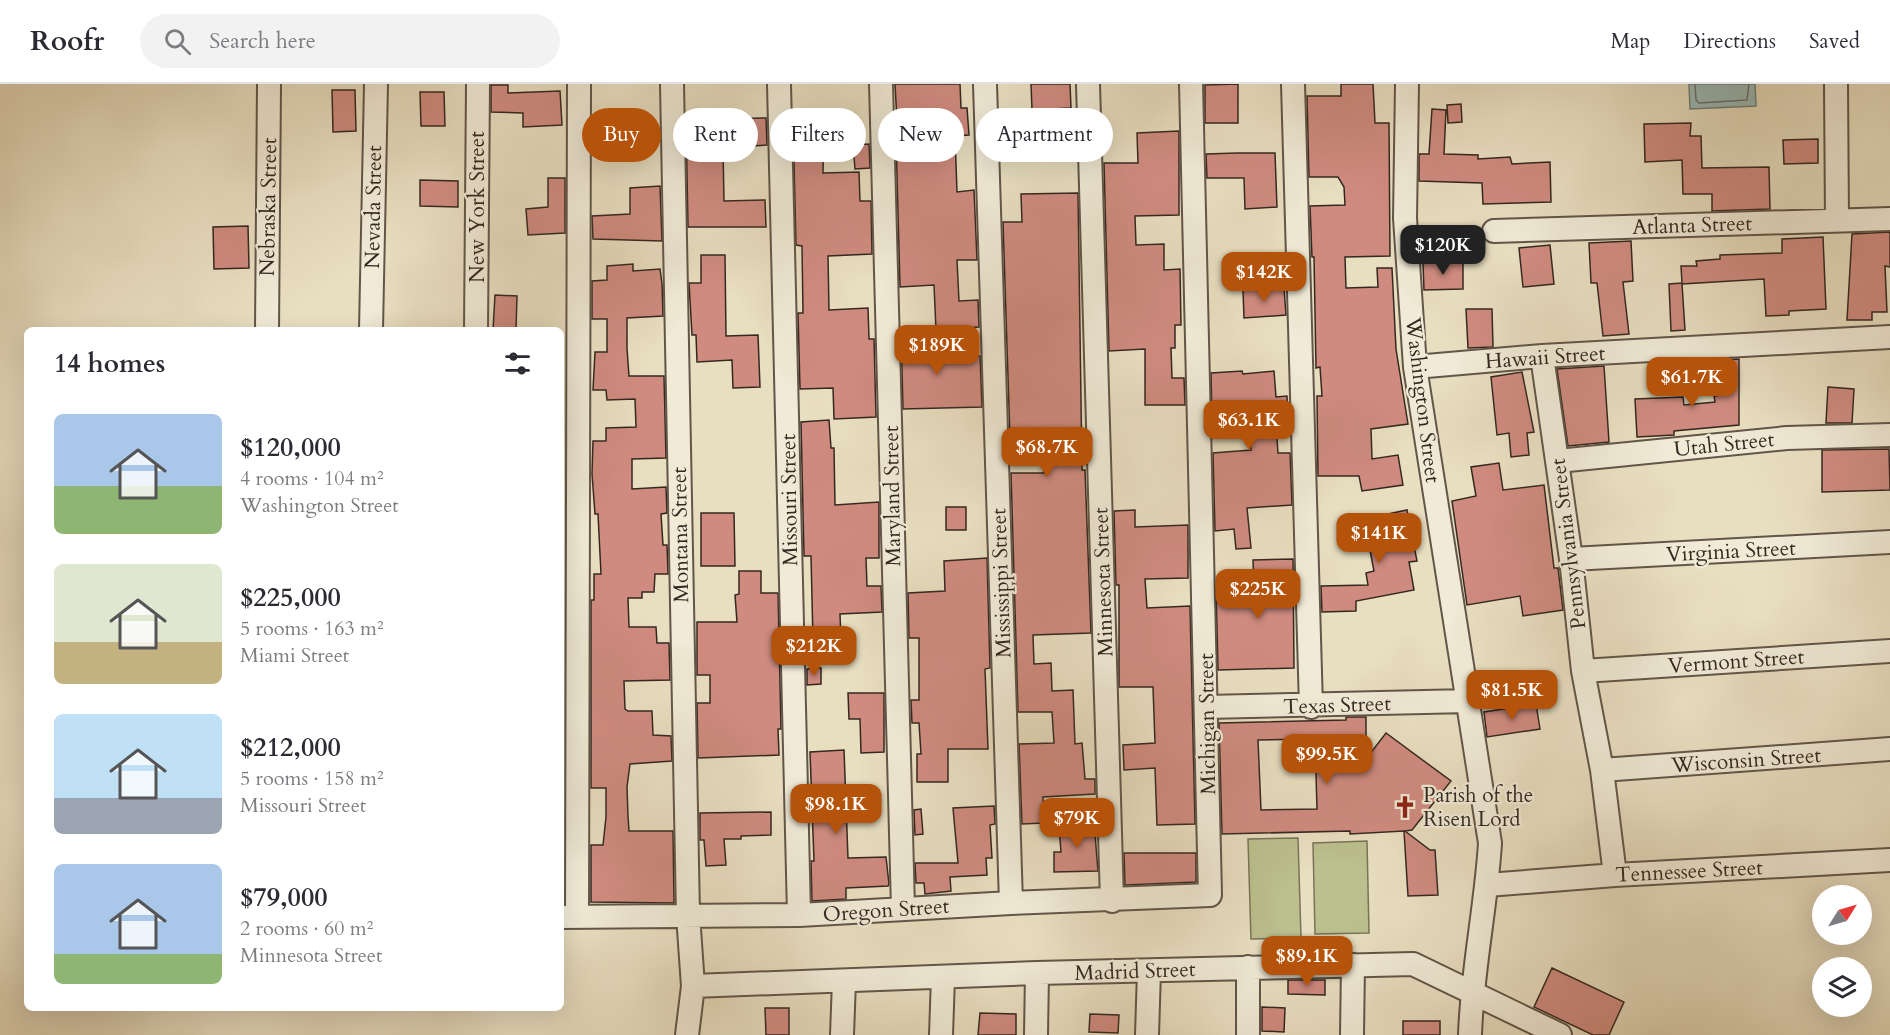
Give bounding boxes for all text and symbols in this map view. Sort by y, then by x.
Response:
search box [140,14,560,68]
text: Roofr [30,22,104,60]
icon: search [161,25,194,58]
text: Search here [209,26,316,56]
text: Map [1610,27,1650,56]
text: Directions [1683,27,1776,56]
text: Saved [1809,27,1860,56]
chip: Buy [582,108,661,162]
chip: Rent [673,108,758,162]
chip: Filters [770,108,866,162]
chip: New [878,108,964,162]
chip: Apartment [976,108,1113,162]
street label: New York Street [463,131,492,283]
street label: Nebraska Street [253,137,284,277]
street label: Nevada Street [358,145,389,269]
street label: Atlanta Street [1632,209,1753,242]
pin: $120K [1401,225,1485,276]
text: $120K [1414,231,1472,258]
pin: $142K [1222,252,1306,303]
text: $142K [1235,258,1293,285]
street label: Washington Street [1398,315,1447,485]
pin: $189K [895,325,979,376]
text: $189K [908,331,966,358]
street label: Hawaii Street [1484,339,1607,376]
text: 14 homes [54,346,165,381]
icon: filters [501,347,534,380]
pin: $61.7K [1643,357,1741,408]
text: $61.7K [1661,363,1723,390]
pin: $63.1K [1200,400,1298,451]
text: $63.1K [1218,406,1280,433]
street label: Maryland Street [877,425,908,567]
street label: Utah Street [1673,425,1776,464]
pin: $68.7K [998,427,1096,478]
text: $120,000 [240,430,341,465]
street label: Missouri Street [774,433,805,566]
text: $68.7K [1016,433,1078,460]
icon: home [102,438,174,510]
street label: Pennsylvania Street [1544,456,1593,631]
text: 4 rooms · 104 m² [240,465,384,492]
street label: Montana Street [665,466,696,603]
text: Washington Street [240,492,399,519]
street label: Minnesota Street [1086,506,1121,657]
street label: Mississippi Street [984,507,1019,658]
pin: $141K [1337,513,1421,564]
text: $141K [1350,519,1408,546]
street label: Virginia Street [1665,534,1797,569]
pin: $225K [1216,569,1300,620]
text: $225K [1229,575,1287,602]
text: $225,000 [240,580,341,615]
icon: home [102,588,174,660]
text: 5 rooms · 163 m² [240,615,384,642]
pin: $212K [772,626,856,677]
text: $212K [785,632,843,659]
text: Miami Street [240,642,349,669]
street label: Vermont Street [1667,642,1805,681]
street label: Michigan Street [1192,653,1223,795]
pin: $81.5K [1463,670,1561,721]
text: $81.5K [1481,676,1543,703]
street label: Texas Street [1283,689,1392,722]
text: $212,000 [240,730,341,765]
pin: $99.5K [1278,734,1376,785]
icon: home [102,738,174,810]
text: $99.5K [1296,740,1358,767]
street label: Wisconsin Street [1669,741,1822,780]
text: 5 rooms · 158 m² [240,765,384,792]
place label: Parish of the Risen Lord [1423,781,1533,834]
pin: $98.1K [787,784,885,835]
text: $98.1K [805,790,867,817]
text: Missouri Street [240,792,366,819]
church icon: Parish of the Risen Lord [1392,794,1418,820]
pin: $79K [1041,798,1113,849]
text: $79K [1054,804,1100,831]
street label: Tennessee Street [1615,853,1764,890]
text: $79,000 [240,880,328,915]
north arrow [1812,885,1872,945]
map controls [1812,885,1872,1017]
icon: home [102,888,174,960]
street label: Oregon Street [822,892,951,929]
text: 2 rooms · 60 m² [240,915,373,942]
pin: $89.1K [1258,936,1356,987]
text: Minnesota Street [240,942,382,969]
text: $89.1K [1276,942,1338,969]
street label: Madrid Street [1074,955,1196,988]
button: layers [1812,957,1872,1017]

